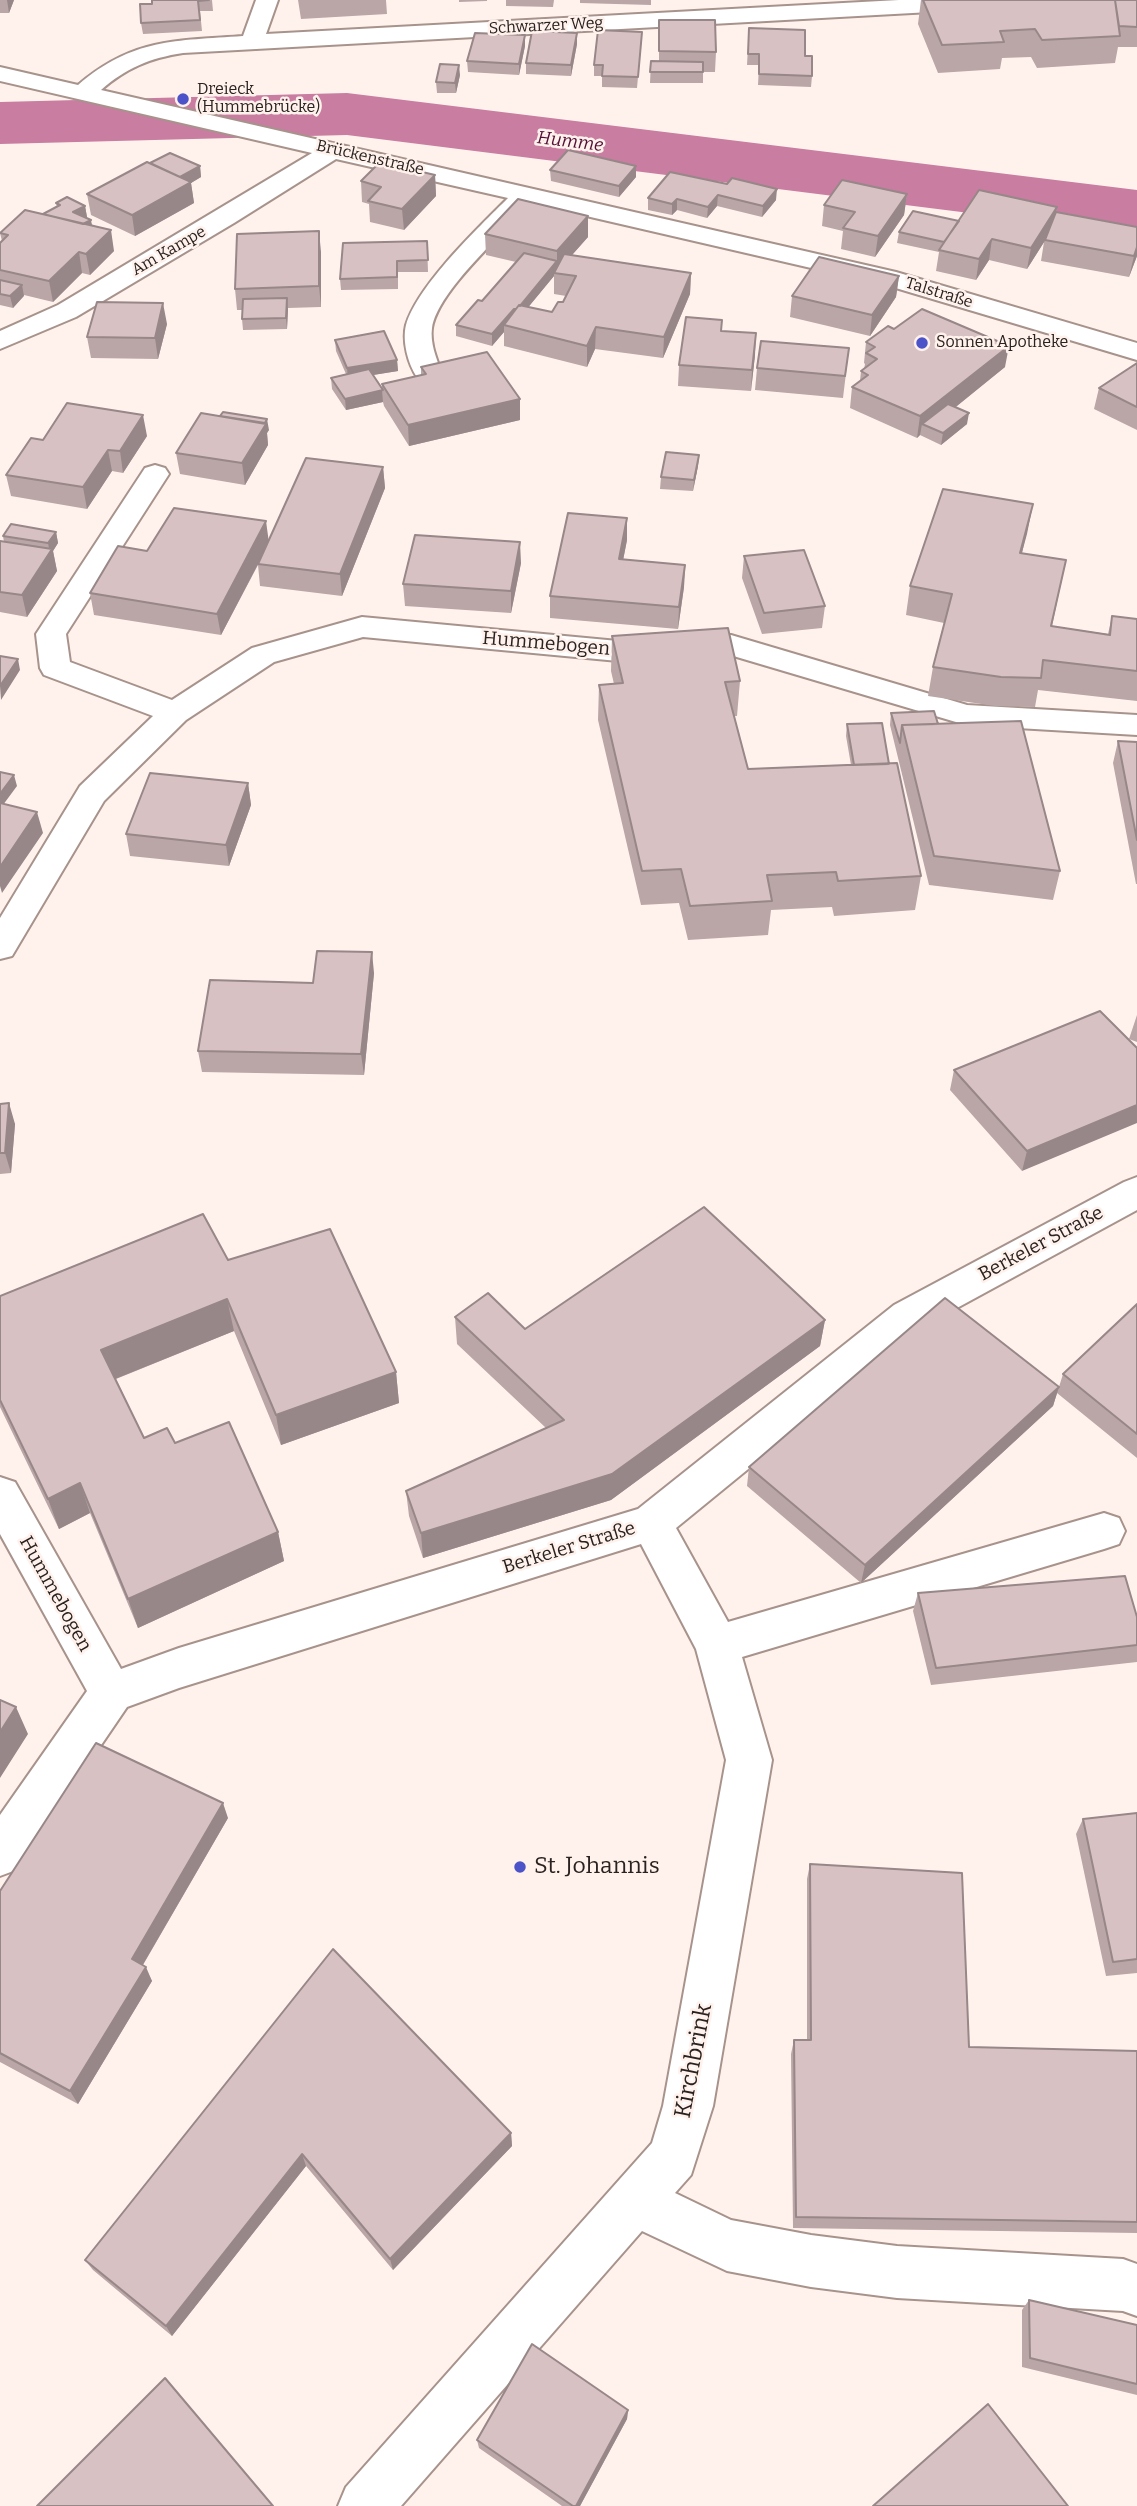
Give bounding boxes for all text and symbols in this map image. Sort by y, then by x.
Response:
street label: Schwarzer Weg [488,13,604,39]
place label: Dreieck (Hummebrücke) [197,80,320,118]
marker: Dreieck (Hummebrücke) [175,91,191,107]
water label: Humme [536,127,604,157]
street label: Brückenstraße [314,136,426,180]
street label: Am Kampe [129,222,209,280]
street label: Talstraße [903,274,975,312]
place label: Sonnen Apotheke [936,333,1068,353]
marker: Sonnen Apotheke [914,335,930,351]
street label: Hummebogen [481,627,611,661]
street label: Berkeler Straße [975,1202,1107,1286]
street label: Berkeler Straße [500,1517,638,1579]
street label: Hummebogen [14,1532,96,1656]
place label: St. Johannis [534,1853,660,1881]
marker: St. Johannis [512,1859,528,1875]
street label: Kirchbrink [669,2002,719,2120]

